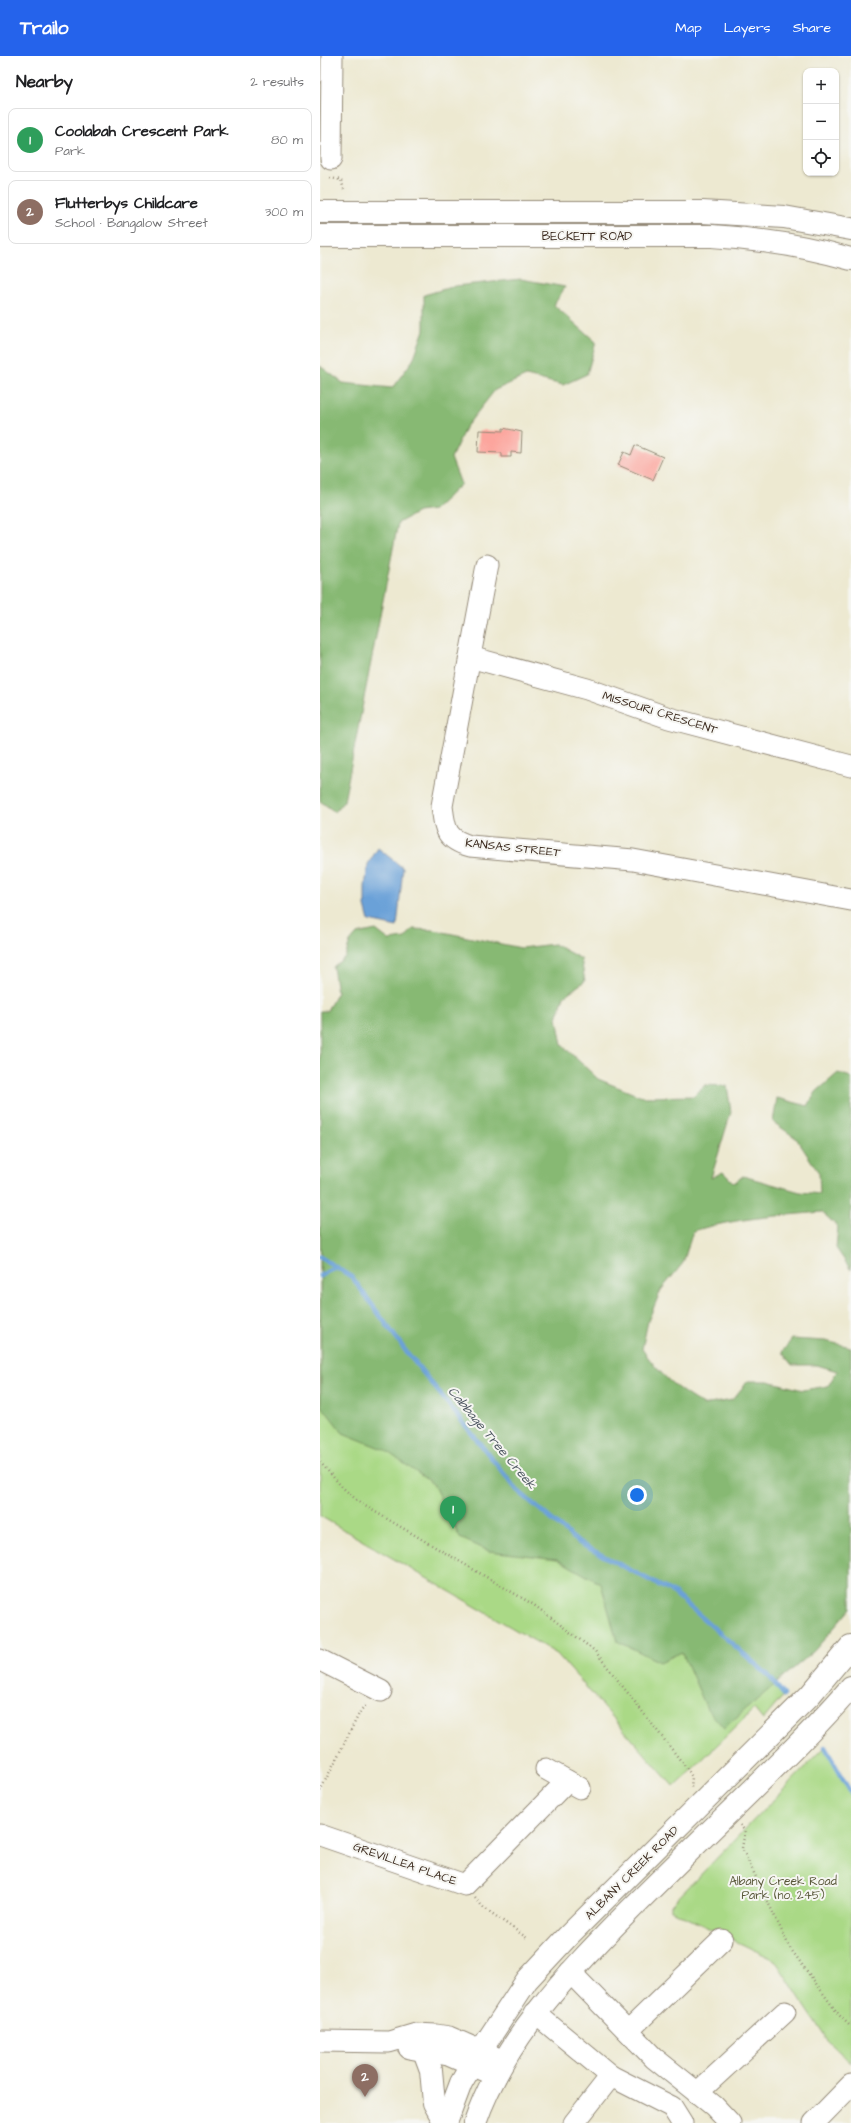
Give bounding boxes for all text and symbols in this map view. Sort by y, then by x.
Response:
text: Trailo [20,15,69,42]
text: Map [675,18,702,38]
text: Layers [724,18,771,38]
text: Share [793,18,831,38]
map controls [803,68,839,176]
button: + [803,68,839,104]
text: Nearby [16,70,73,94]
text: 2 results [250,73,304,91]
button: − [803,104,839,140]
text: Coolabah Crescent Park [55,121,228,142]
text: 1 [29,131,31,149]
text: 80 m [271,131,303,149]
button: locate [803,140,839,176]
text: Park [55,142,85,160]
text: Flutterbys Childcare [55,193,198,214]
text: 2 [26,203,34,221]
text: 300 m [265,203,303,221]
text: School · Bangalow Street [55,214,208,232]
street label: BECKETT ROAD [542,228,632,245]
street label: MISSOURI CRESCENT [600,687,720,739]
street label: KANSAS STREET [464,835,562,862]
water label: Cabbage Tree Creek [443,1383,541,1495]
your location [627,1485,647,1505]
pin: 1 [440,1496,466,1529]
street label: ALBANY CREEK ROAD [581,1822,683,1924]
street label: GREVILLEA PLACE [351,1838,459,1890]
park label: Albany Creek Road Park (no. 245) [729,1873,837,1904]
pin: 2 [352,2064,378,2097]

